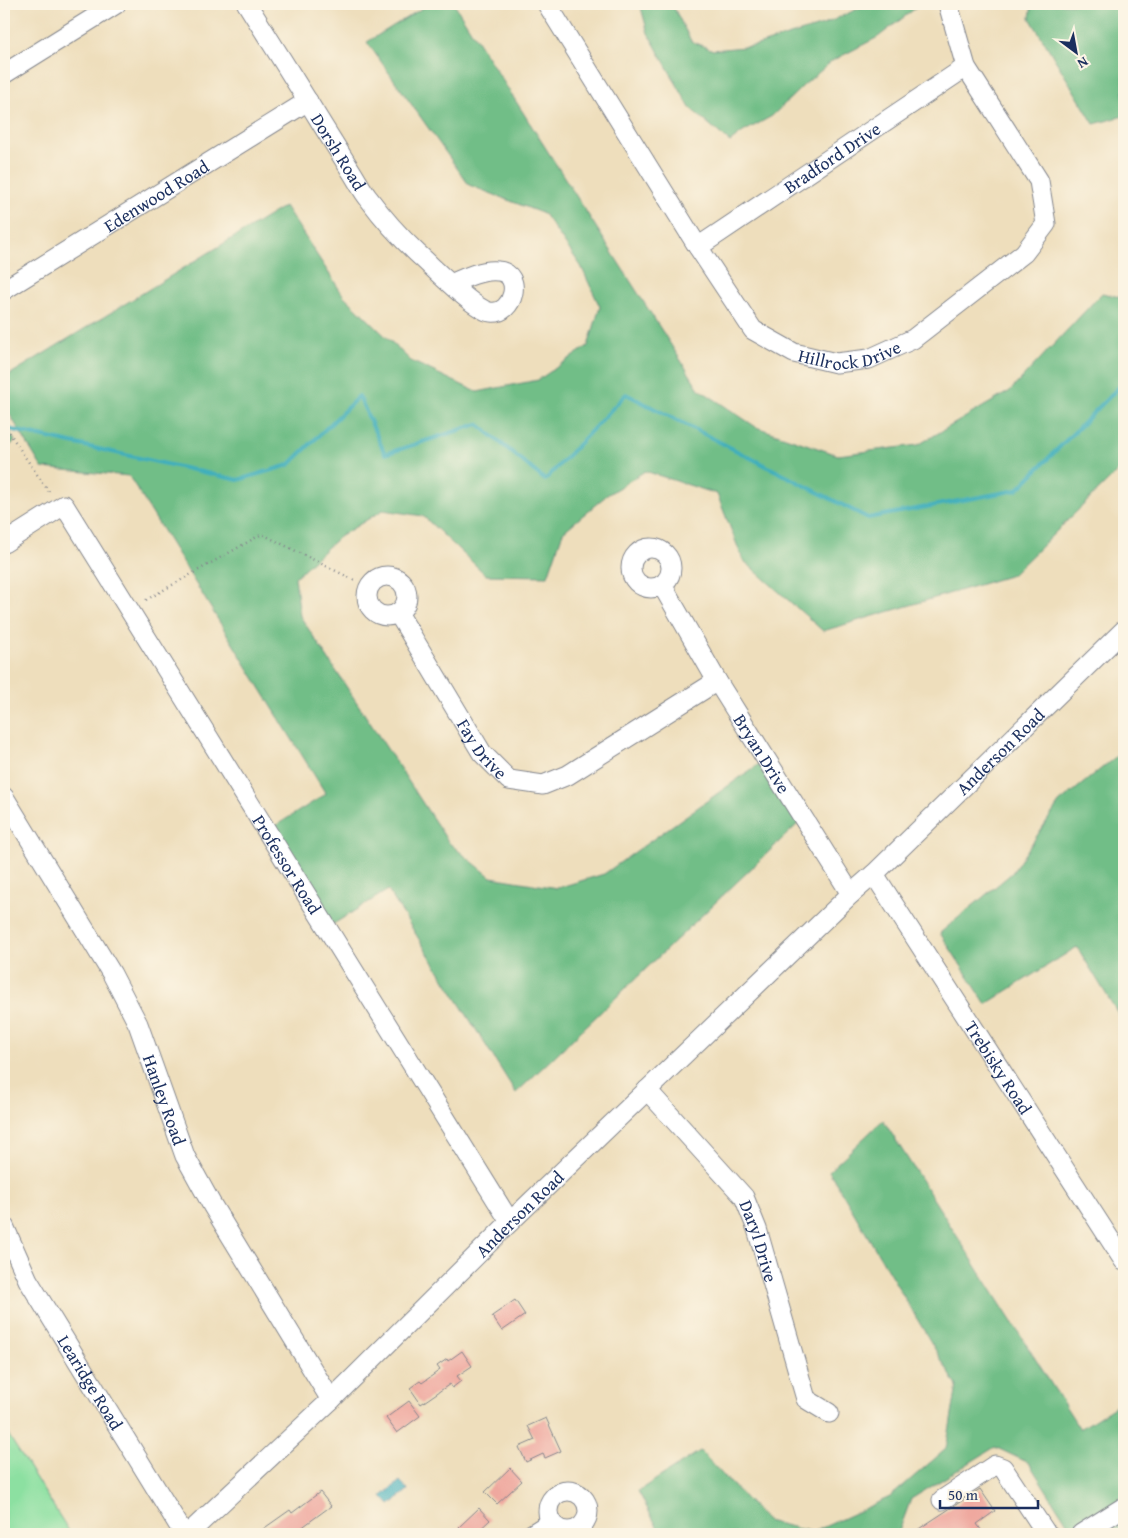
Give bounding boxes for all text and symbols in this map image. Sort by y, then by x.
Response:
north arrow [1050,28,1100,78]
text: N [1073,52,1092,74]
street label: Dorsh Road [305,108,373,196]
street label: Bradford Drive [778,115,886,200]
street label: Edenwood Road [98,152,214,238]
street label: Hillrock Drive [796,333,905,377]
street label: Anderson Road [949,701,1051,801]
street label: Bryan Drive [727,708,798,798]
street label: Fay Drive [451,713,514,785]
street label: Professor Road [246,809,329,920]
street label: Trebisky Road [958,1015,1039,1120]
street label: Hanley Road [136,1051,194,1149]
street label: Anderson Road [469,1164,570,1263]
street label: Daryl Drive [733,1196,785,1285]
street label: Learidge Road [51,1330,130,1435]
scale bar [940,1478,1038,1510]
text: 50 m [948,1484,979,1505]

